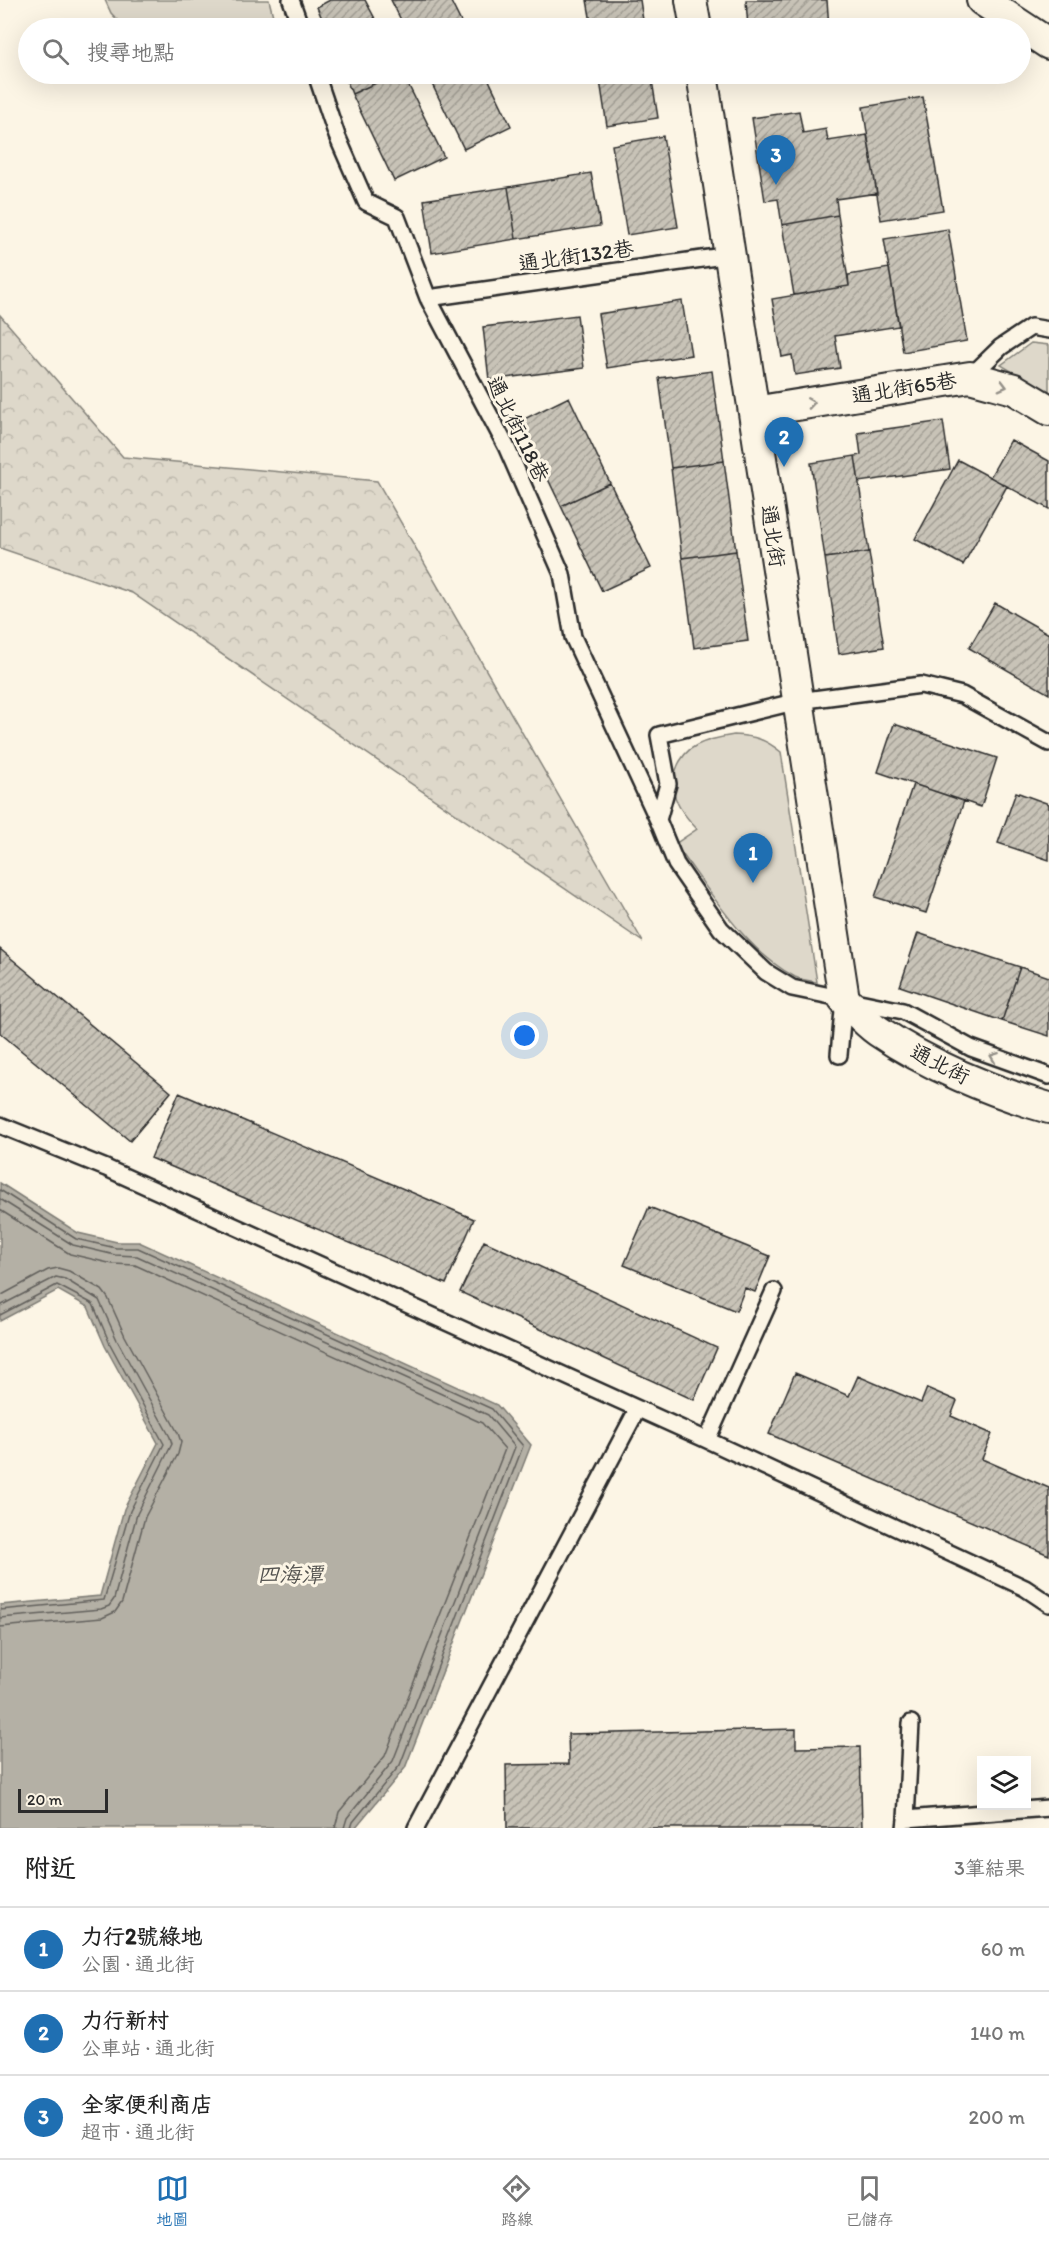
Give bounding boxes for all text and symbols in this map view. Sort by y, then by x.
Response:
search box [18,18,1031,84]
icon: search [39,35,72,68]
text: 搜尋地點 [87,39,175,66]
pin: 3 [756,136,796,185]
street label: 通北街132巷 [517,235,635,276]
street label: 通北街65巷 [850,367,958,408]
street label: 通北街118巷 [482,372,555,486]
one-way arrow [997,379,1008,391]
one-way arrow [807,397,816,409]
pin: 2 [764,418,804,467]
street label: 通北街 [756,503,791,569]
pin: 1 [734,834,772,883]
your location [510,1021,539,1050]
street label: 通北街 [906,1038,974,1089]
one-way arrow [989,1051,1000,1064]
water label: 四海潭 [257,1561,325,1588]
map controls [977,1756,1031,1810]
button: layers [977,1756,1031,1810]
scale bar [18,1786,108,1814]
text: 20 m [27,1790,62,1809]
text: 附近 [24,1852,76,1884]
text: 3筆結果 [954,1856,1025,1880]
text: 力行2號綠地 [81,1923,203,1950]
text: 1 [39,1937,48,1961]
text: 60 m [981,1937,1025,1961]
text: 公園 · 通北街 [81,1952,195,1976]
text: 力行新村 [81,2007,169,2034]
text: 2 [38,2021,49,2045]
text: 140 m [970,2021,1025,2045]
text: 公車站 · 通北街 [81,2036,215,2060]
text: 全家便利商店 [81,2091,213,2118]
text: 3 [38,2105,49,2129]
text: 200 m [969,2105,1025,2129]
text: 超市 · 通北街 [81,2120,195,2144]
tab: 地圖 [156,2172,189,2230]
tab: 路線 [500,2172,533,2230]
tab: 已儲存 [845,2172,893,2230]

